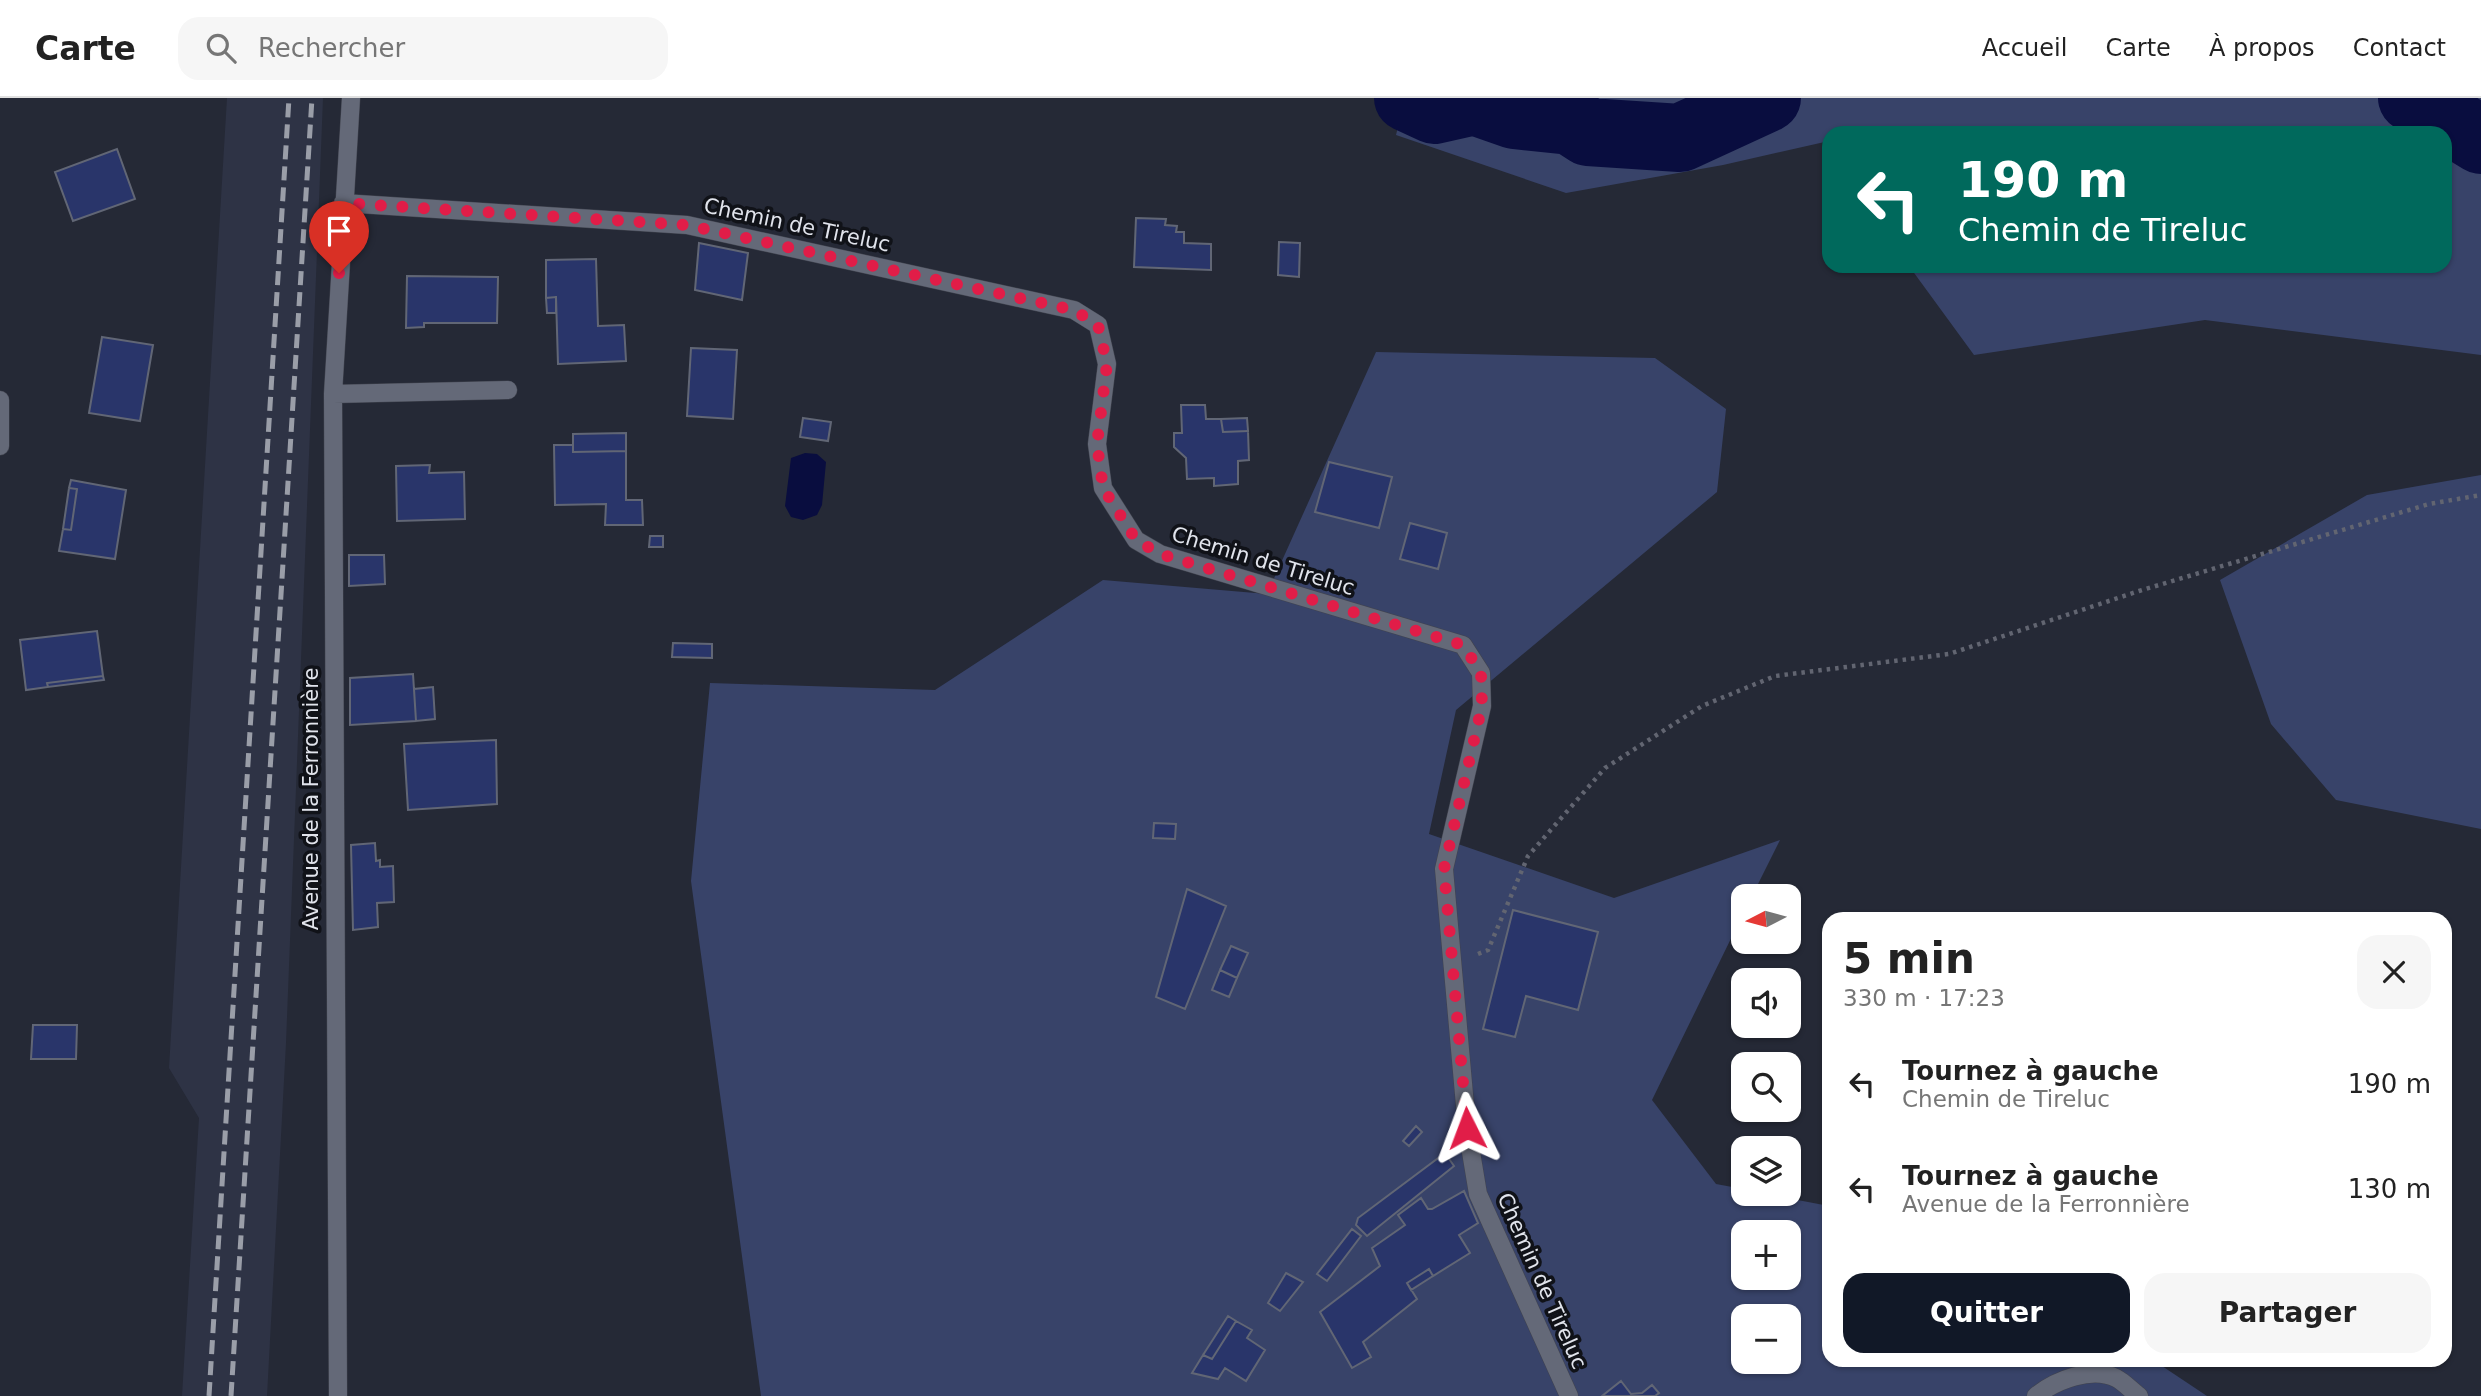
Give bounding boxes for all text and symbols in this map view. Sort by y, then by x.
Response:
search box [178,17,668,80]
text: Carte [35,29,136,68]
icon: search [202,29,240,67]
text: Rechercher [258,33,405,63]
text: Accueil [1982,34,2067,62]
text: Carte [2105,34,2171,62]
text: À propos [2209,34,2315,62]
text: Contact [2353,34,2446,62]
text: 190 m [1958,152,2128,209]
icon: left [1843,154,1934,245]
street label: Chemin de Tireluc [702,194,892,256]
pin [309,201,369,273]
text: Chemin de Tireluc [1958,211,2247,249]
icon: arrive [320,212,358,250]
street label: Chemin de Tireluc [1169,522,1357,600]
street label: Avenue de la Ferronnière [299,668,323,930]
north arrow [1731,884,1801,954]
map controls [1731,884,1801,1374]
text: 5 min [1843,934,1975,983]
button: close [2357,935,2431,1009]
button: sound [1731,968,1801,1038]
text: 330 m · 17:23 [1843,985,2005,1011]
button: search [1731,1052,1801,1122]
text: Tournez à gauche [1902,1056,2159,1086]
icon: left [1843,1065,1881,1103]
text: 190 m [2348,1069,2431,1099]
text: Chemin de Tireluc [1902,1086,2110,1112]
position arrow [1430,1091,1504,1165]
button: layers [1731,1136,1801,1206]
text: Tournez à gauche [1902,1161,2159,1191]
icon: left [1843,1170,1881,1208]
text: 130 m [2348,1174,2431,1204]
street label: Chemin de Tireluc [1492,1189,1592,1373]
text: Avenue de la Ferronnière [1902,1191,2190,1217]
button: + [1731,1220,1801,1290]
button: Quitter [1843,1273,2130,1353]
button: Partager [2144,1273,2431,1353]
button: − [1731,1304,1801,1374]

